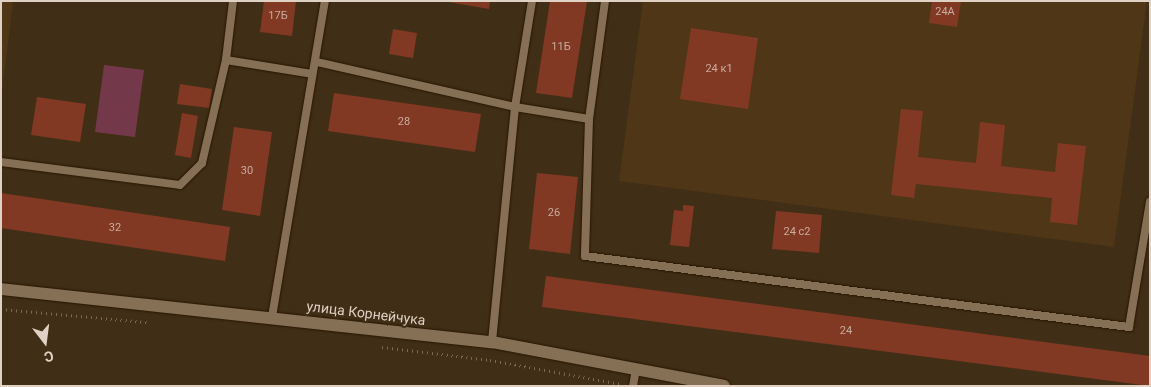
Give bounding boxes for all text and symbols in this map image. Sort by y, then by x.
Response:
house number: 24А [935,5,955,19]
house number: 17Б [268,9,288,23]
house number: 11Б [551,40,571,54]
house number: 24 к1 [705,62,733,76]
house number: 28 [398,115,410,129]
house number: 30 [241,164,253,178]
house number: 26 [548,206,560,220]
house number: 32 [109,221,121,235]
house number: 24 с2 [783,225,811,239]
street label: улица Корнейчука [306,297,426,329]
north arrow [20,317,70,367]
house number: 24 [840,324,852,338]
text: С [42,348,55,365]

